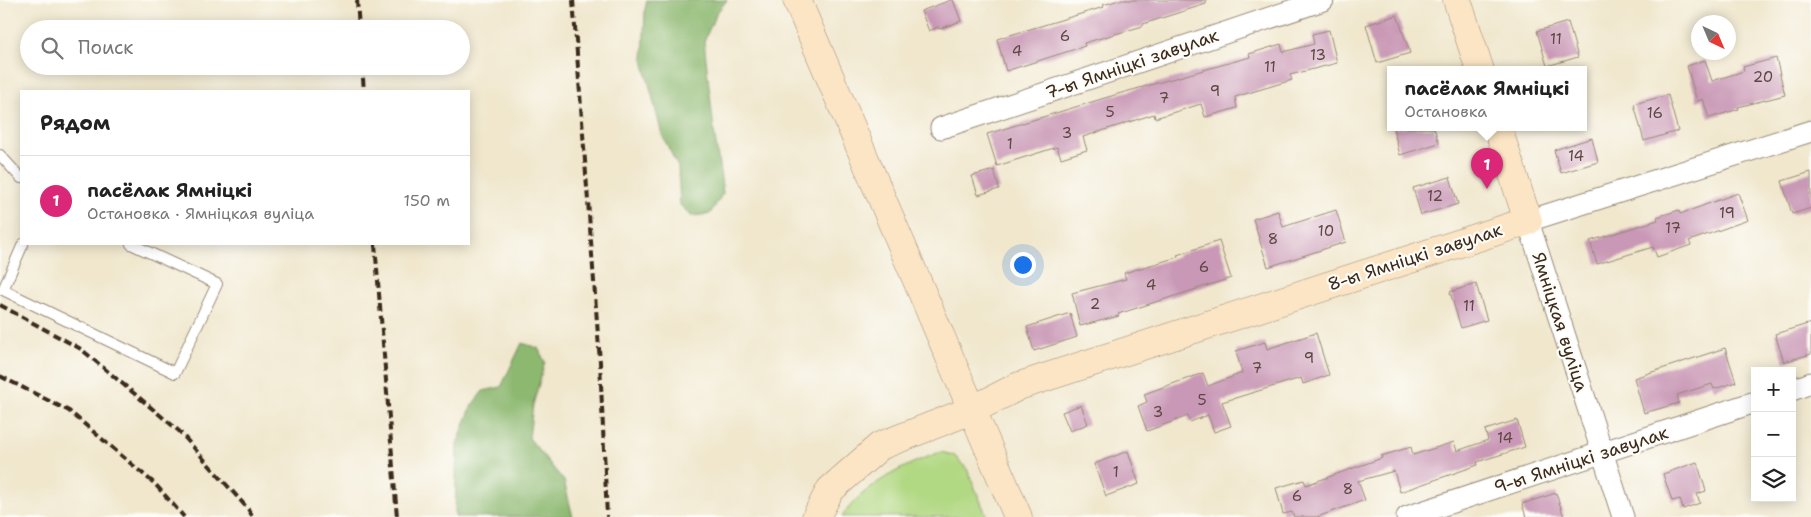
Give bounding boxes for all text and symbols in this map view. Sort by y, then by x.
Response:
north arrow [1691,15,1736,60]
search box [20,20,470,75]
street label: 7-ы Ямніцкі завулак [1043,24,1221,104]
house number: 6 [1060,26,1070,46]
house number: 11 [1550,29,1562,49]
icon: search [38,34,66,62]
text: Поиск [78,35,133,60]
house number: 4 [1012,41,1022,61]
house number: 13 [1310,45,1326,65]
house number: 11 [1264,57,1276,77]
popup [1387,66,1587,131]
house number: 20 [1753,67,1773,87]
text: пасёлак Ямніцкі [1404,76,1570,101]
house number: 9 [1210,81,1220,101]
house number: 7 [1159,89,1169,107]
text: Остановка [1404,101,1487,122]
house number: 5 [1105,102,1115,122]
house number: 16 [1647,103,1663,123]
text: Рядом [40,109,110,137]
house number: 3 [1062,123,1072,143]
house number: 1 [1007,134,1013,154]
house number: 14 [1568,146,1584,166]
pin: 1 [1471,148,1503,189]
text: пасёлак Ямніцкі [87,178,252,203]
house number: 12 [1427,186,1443,206]
text: 1 [52,190,60,211]
text: 150 m [403,190,450,211]
text: Остановка · Ямніцкая вуліца [87,203,314,224]
house number: 19 [1719,203,1735,223]
street label: 8-ы Ямніцкі завулак [1325,217,1506,297]
house number: 17 [1665,218,1681,238]
house number: 10 [1318,221,1334,241]
house number: 8 [1268,229,1278,249]
street label: Ямніцкая вуліца [1526,249,1594,395]
your location [1010,252,1036,278]
house number: 6 [1199,257,1209,277]
house number: 4 [1146,275,1156,295]
house number: 2 [1090,294,1100,314]
house number: 11 [1463,296,1475,316]
house number: 9 [1304,348,1314,368]
house number: 7 [1252,358,1262,378]
map controls [1751,367,1796,502]
button: + [1751,367,1796,412]
house number: 5 [1197,390,1207,410]
house number: 3 [1153,402,1163,422]
button: − [1751,412,1796,457]
street label: 9-ы Ямніцкі завулак [1491,420,1672,500]
house number: 14 [1497,428,1513,448]
button: layers [1751,457,1796,502]
house number: 1 [1113,462,1119,482]
house number: 8 [1343,479,1353,499]
house number: 6 [1292,486,1302,506]

